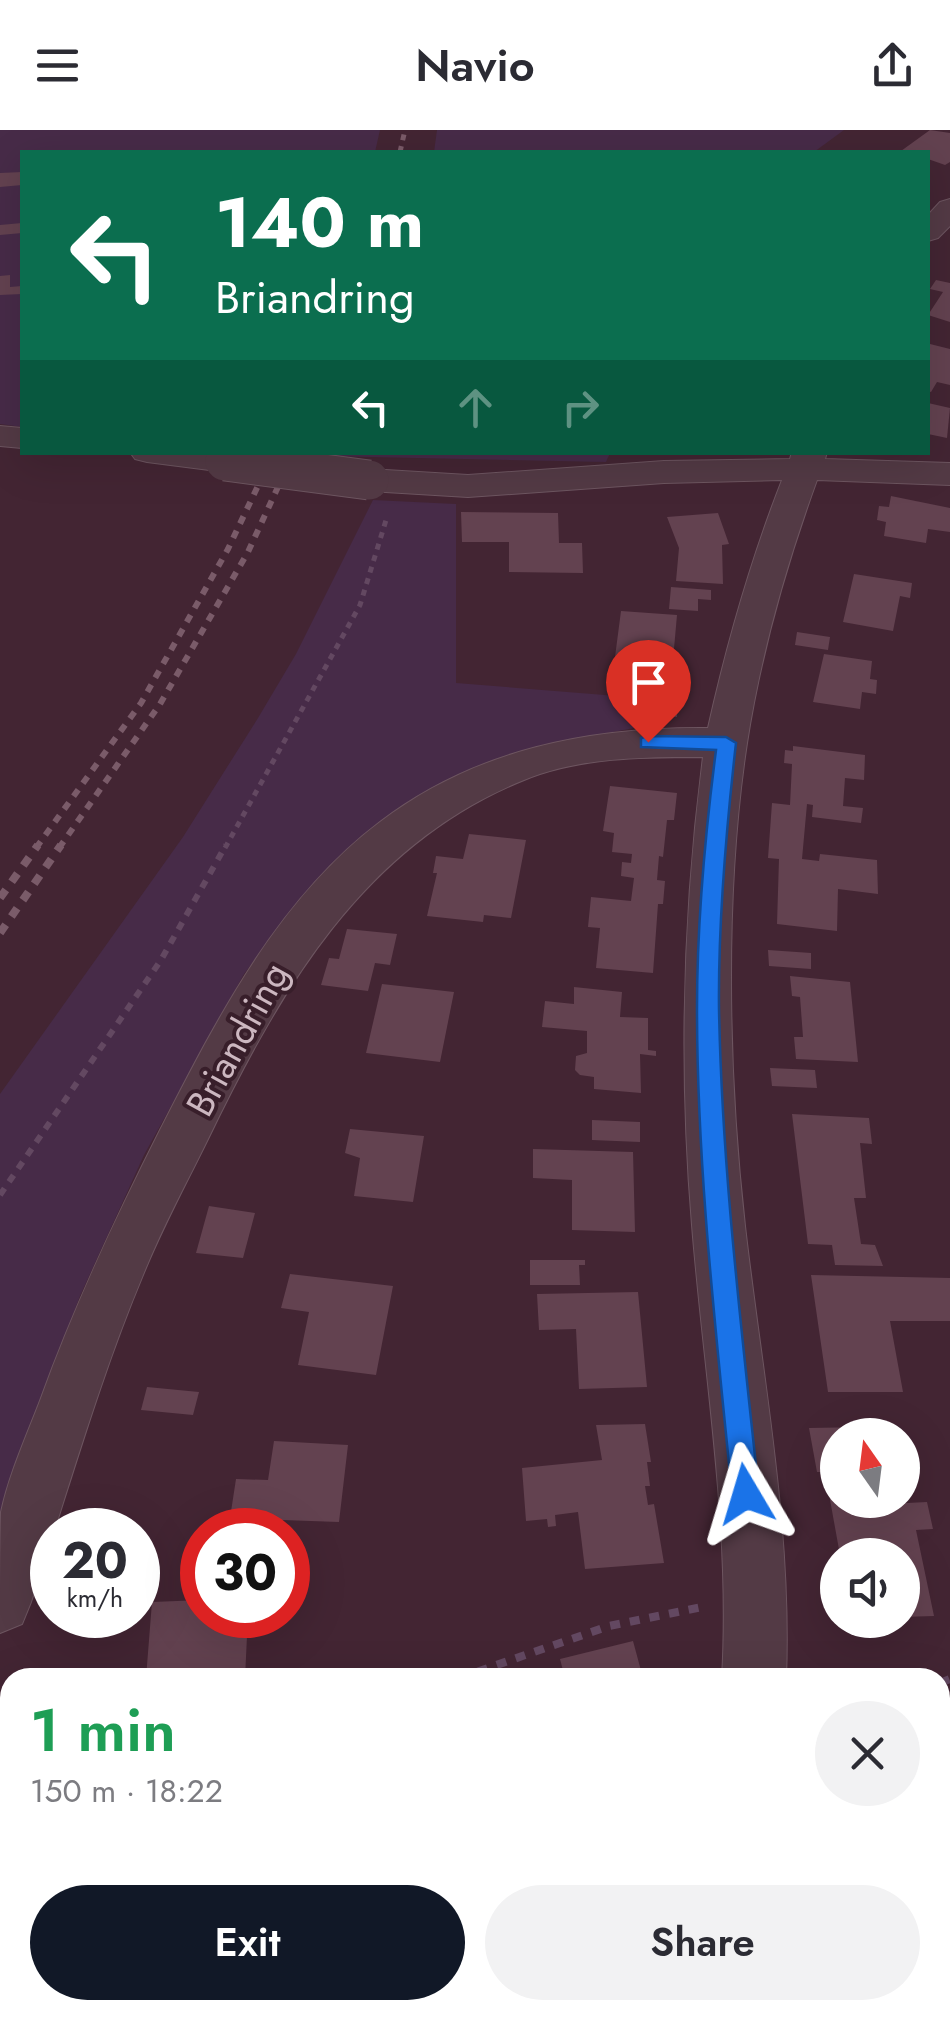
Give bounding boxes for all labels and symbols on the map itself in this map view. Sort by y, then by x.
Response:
pin [606,640,691,743]
street label: Briandring [172,952,302,1126]
north arrow [820,1418,920,1518]
position arrow [694,1442,798,1546]
speed limit sign: 30 [180,1508,310,1638]

